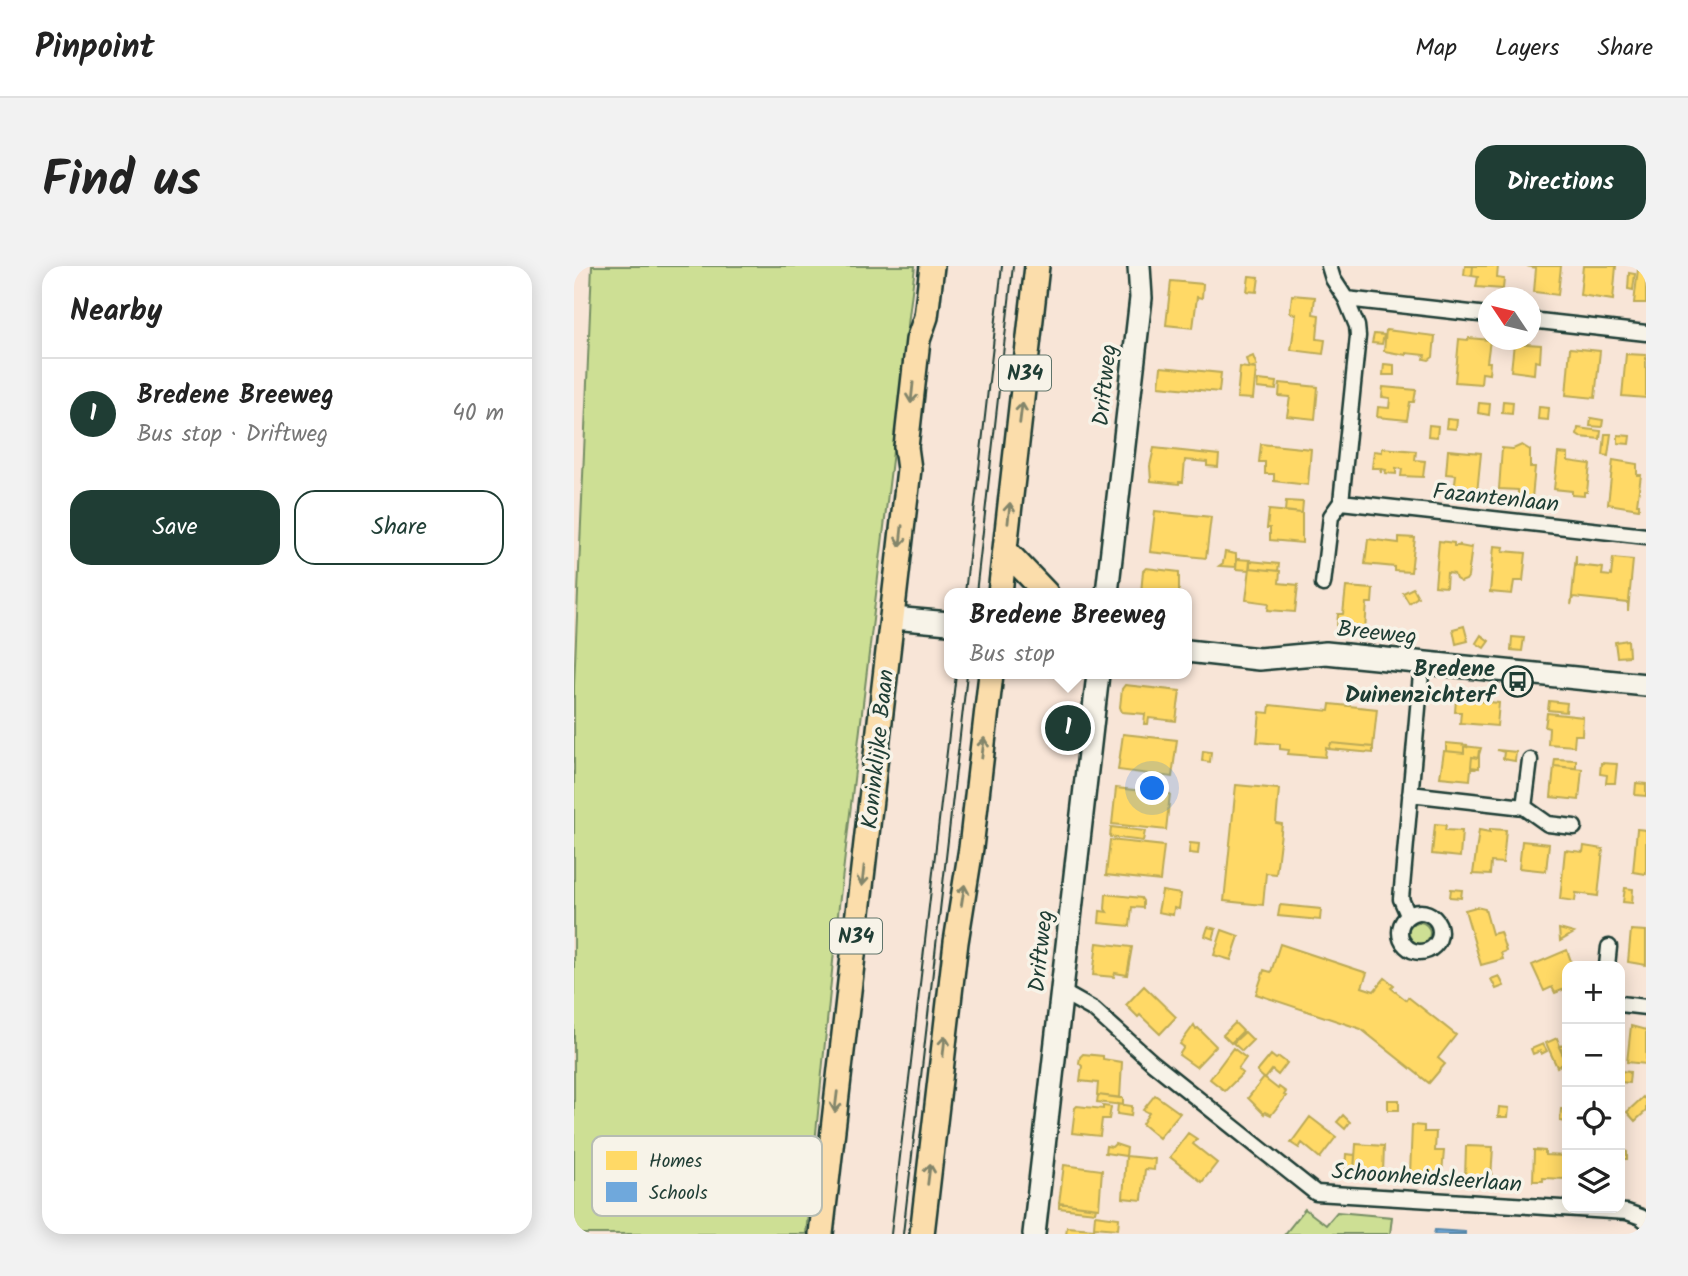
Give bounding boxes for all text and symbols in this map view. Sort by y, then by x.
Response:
text: Pinpoint [35,22,155,75]
text: Map [1415,29,1457,68]
text: Layers [1495,29,1559,68]
text: Share [1597,29,1653,68]
text: Find us [42,143,200,221]
button: Directions [1475,145,1646,220]
north arrow [1478,287,1541,350]
text: Nearby [70,288,162,336]
street label: Driftweg [1084,342,1128,428]
road number: N34 [999,356,1051,390]
text: Bredene Breeweg [137,375,334,417]
one-way arrow [906,381,919,404]
text: 1 [90,396,96,432]
text: 40 m [452,396,504,432]
one-way arrow [1014,402,1027,425]
text: Bus stop · Driftweg [137,417,328,453]
street label: Fazantenlaan [1431,474,1561,524]
button: Save [70,490,280,565]
button: Share [294,490,504,565]
one-way arrow [1003,502,1016,525]
one-way arrow [895,525,908,547]
popup [944,588,1192,679]
text: Bredene Breeweg [970,595,1166,637]
street label: Breeweg [1335,612,1418,656]
text: Bus stop [970,637,1054,673]
place label: Bredene Duinenzichterf [1345,652,1497,714]
bus stop icon: Bredene Duinenzichterf [1501,664,1535,698]
street label: Koninklijke Baan [853,667,905,831]
pin: 1 [1045,702,1091,754]
one-way arrow [976,737,989,760]
your location [1135,771,1169,805]
one-way arrow [856,864,869,887]
one-way arrow [956,884,969,906]
street label: Driftweg [1020,908,1064,994]
road number: N34 [830,918,882,954]
map controls [1562,961,1625,1213]
button: + [1562,961,1625,1024]
button: − [1562,1024,1625,1087]
one-way arrow [938,1035,951,1058]
button: locate [1562,1087,1625,1150]
one-way arrow [830,1090,843,1113]
legend [592,1136,822,1216]
text: Homes [649,1147,702,1177]
button: layers [1562,1150,1625,1213]
street label: Schoonheidsleerlaan [1330,1154,1523,1204]
one-way arrow [923,1163,936,1186]
text: Schools [649,1179,708,1209]

